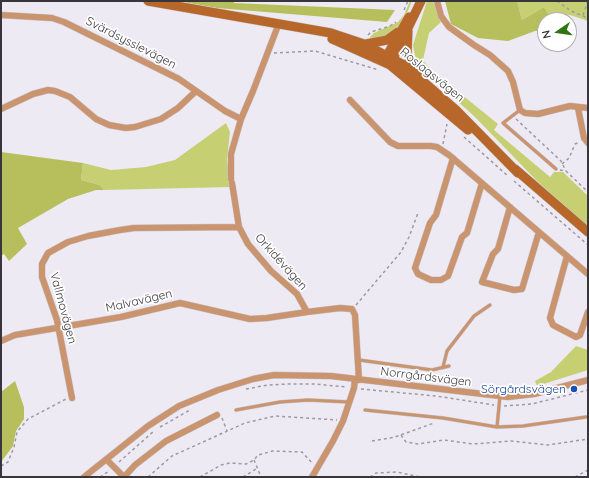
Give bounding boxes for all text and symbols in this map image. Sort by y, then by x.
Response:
north arrow [537,12,577,52]
street label: Svärdsysslevägen [83,14,179,72]
text: N [539,29,554,40]
street label: Roslagsvägen [397,45,467,105]
street label: Orkidévägen [252,231,310,293]
street label: Vallmovägen [47,271,79,345]
street label: Malvavägen [104,286,174,316]
street label: Norrgårdsvägen [380,364,472,390]
place label: Sörgårdsvägen [481,382,566,396]
marker: Sörgårdsvägen [569,384,579,394]

